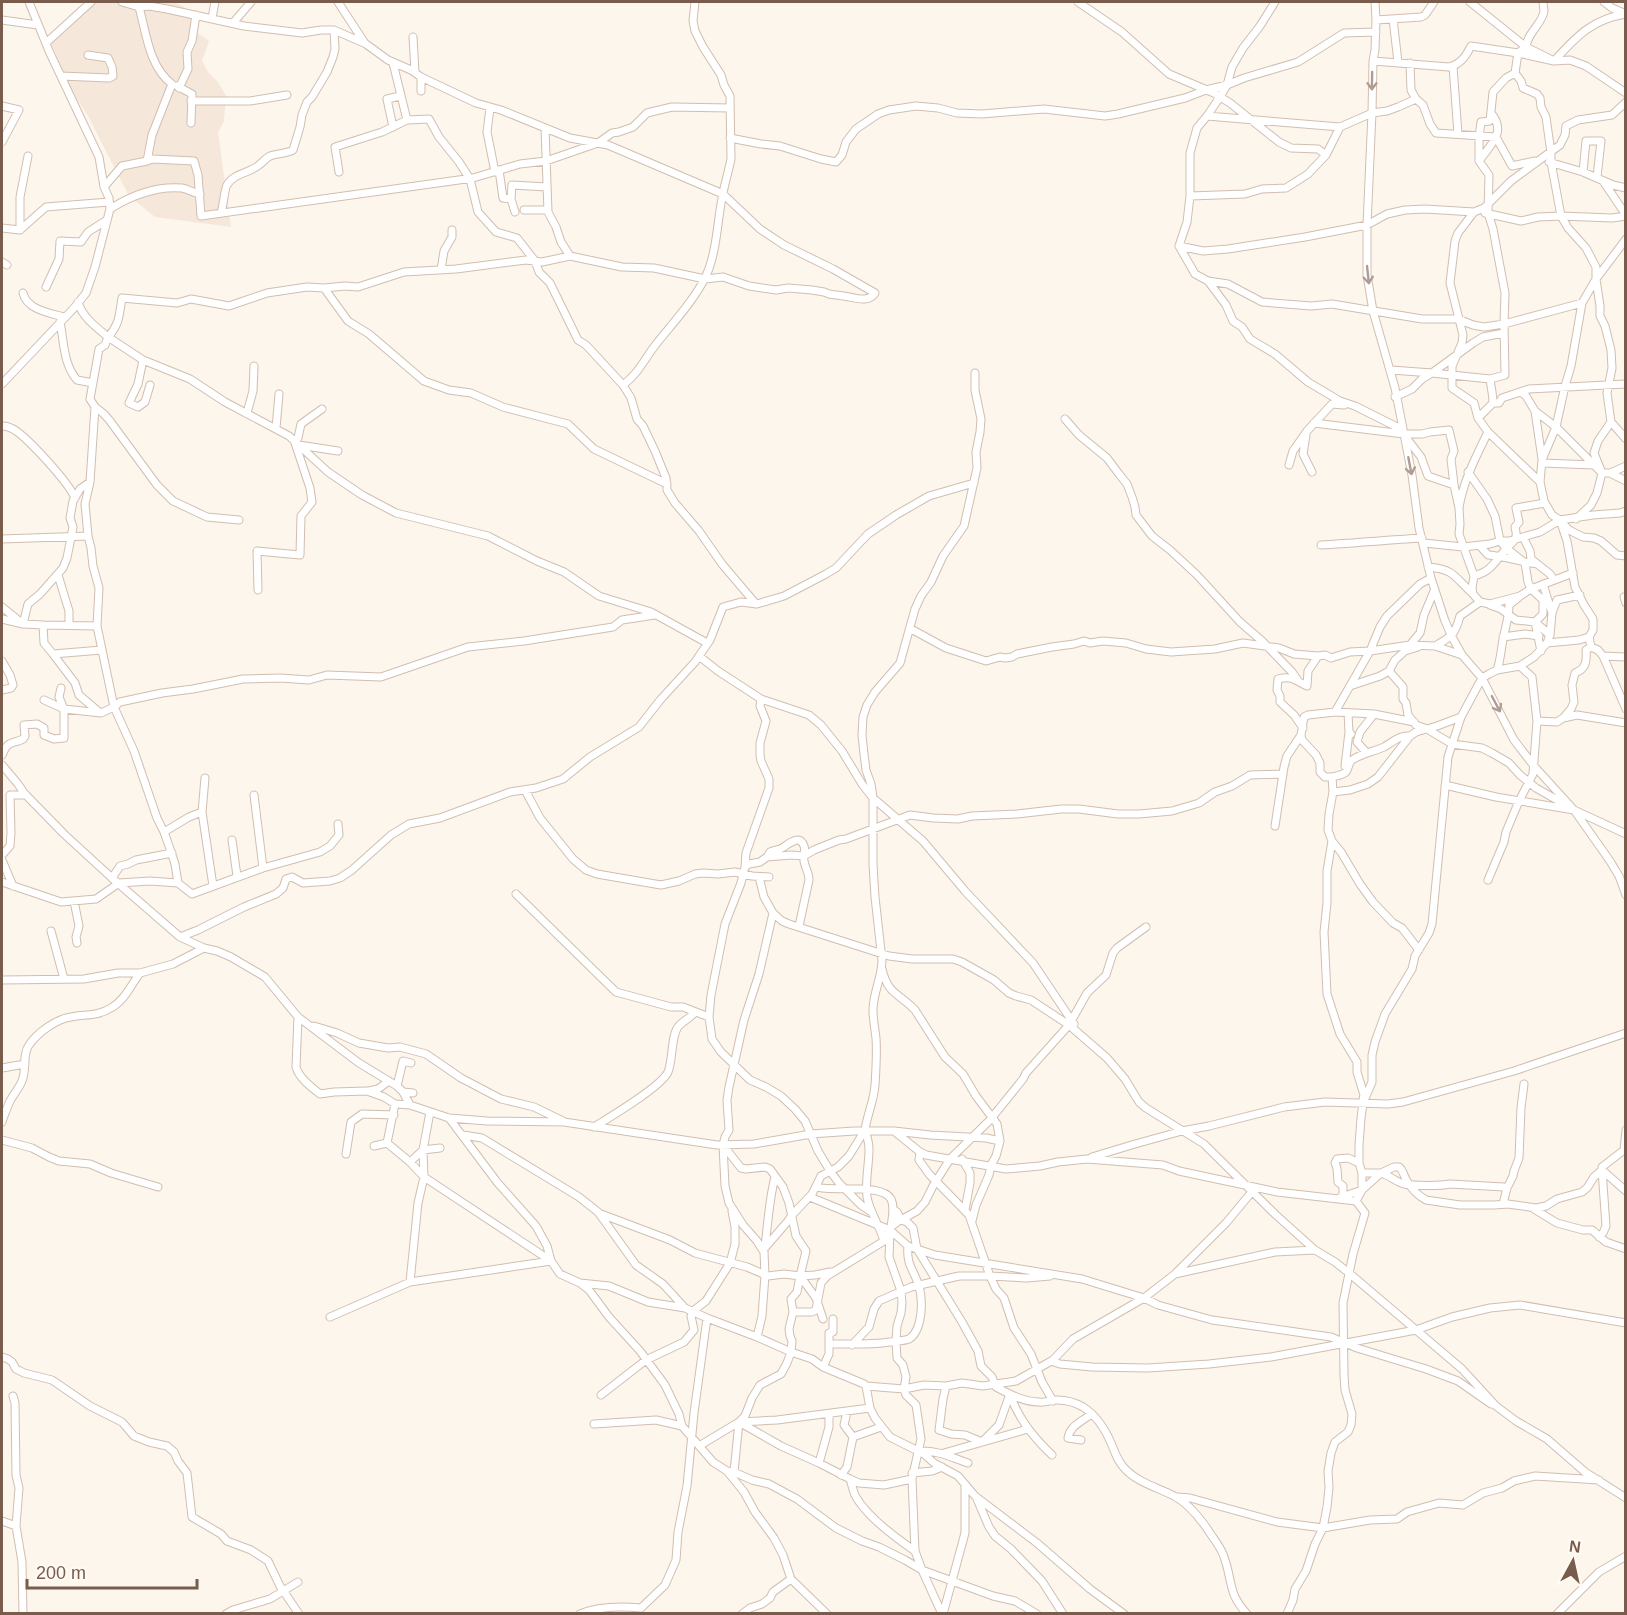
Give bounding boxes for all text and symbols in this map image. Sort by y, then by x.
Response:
one-way arrow [1367,70,1378,90]
one-way arrow [1363,265,1374,285]
one-way arrow [1405,455,1416,475]
one-way arrow [1491,695,1502,713]
north arrow [1543,1531,1603,1591]
text: N [1568,1537,1582,1556]
scale bar [27,1552,196,1590]
text: 200 m [36,1563,86,1583]

